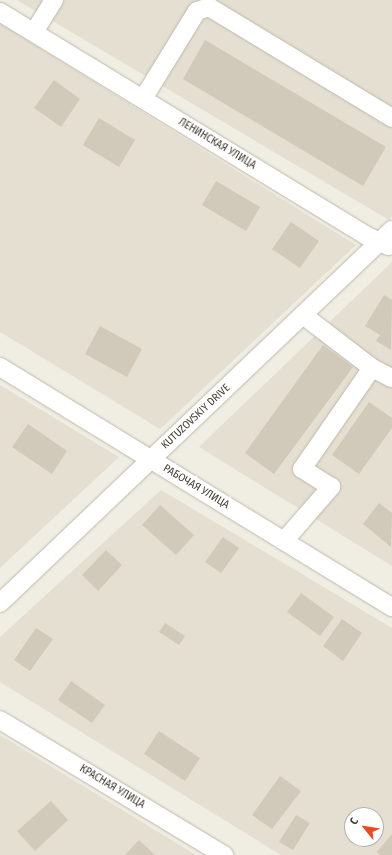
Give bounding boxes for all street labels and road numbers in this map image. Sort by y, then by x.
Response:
street label: ЛЕНИНСКАЯ УЛИЦА [176,116,258,172]
street label: KUTUZOVSKIY DRIVE [159,382,233,452]
street label: РАБОЧАЯ УЛИЦА [161,462,231,512]
street label: КРАСНАЯ УЛИЦА [77,762,147,812]

